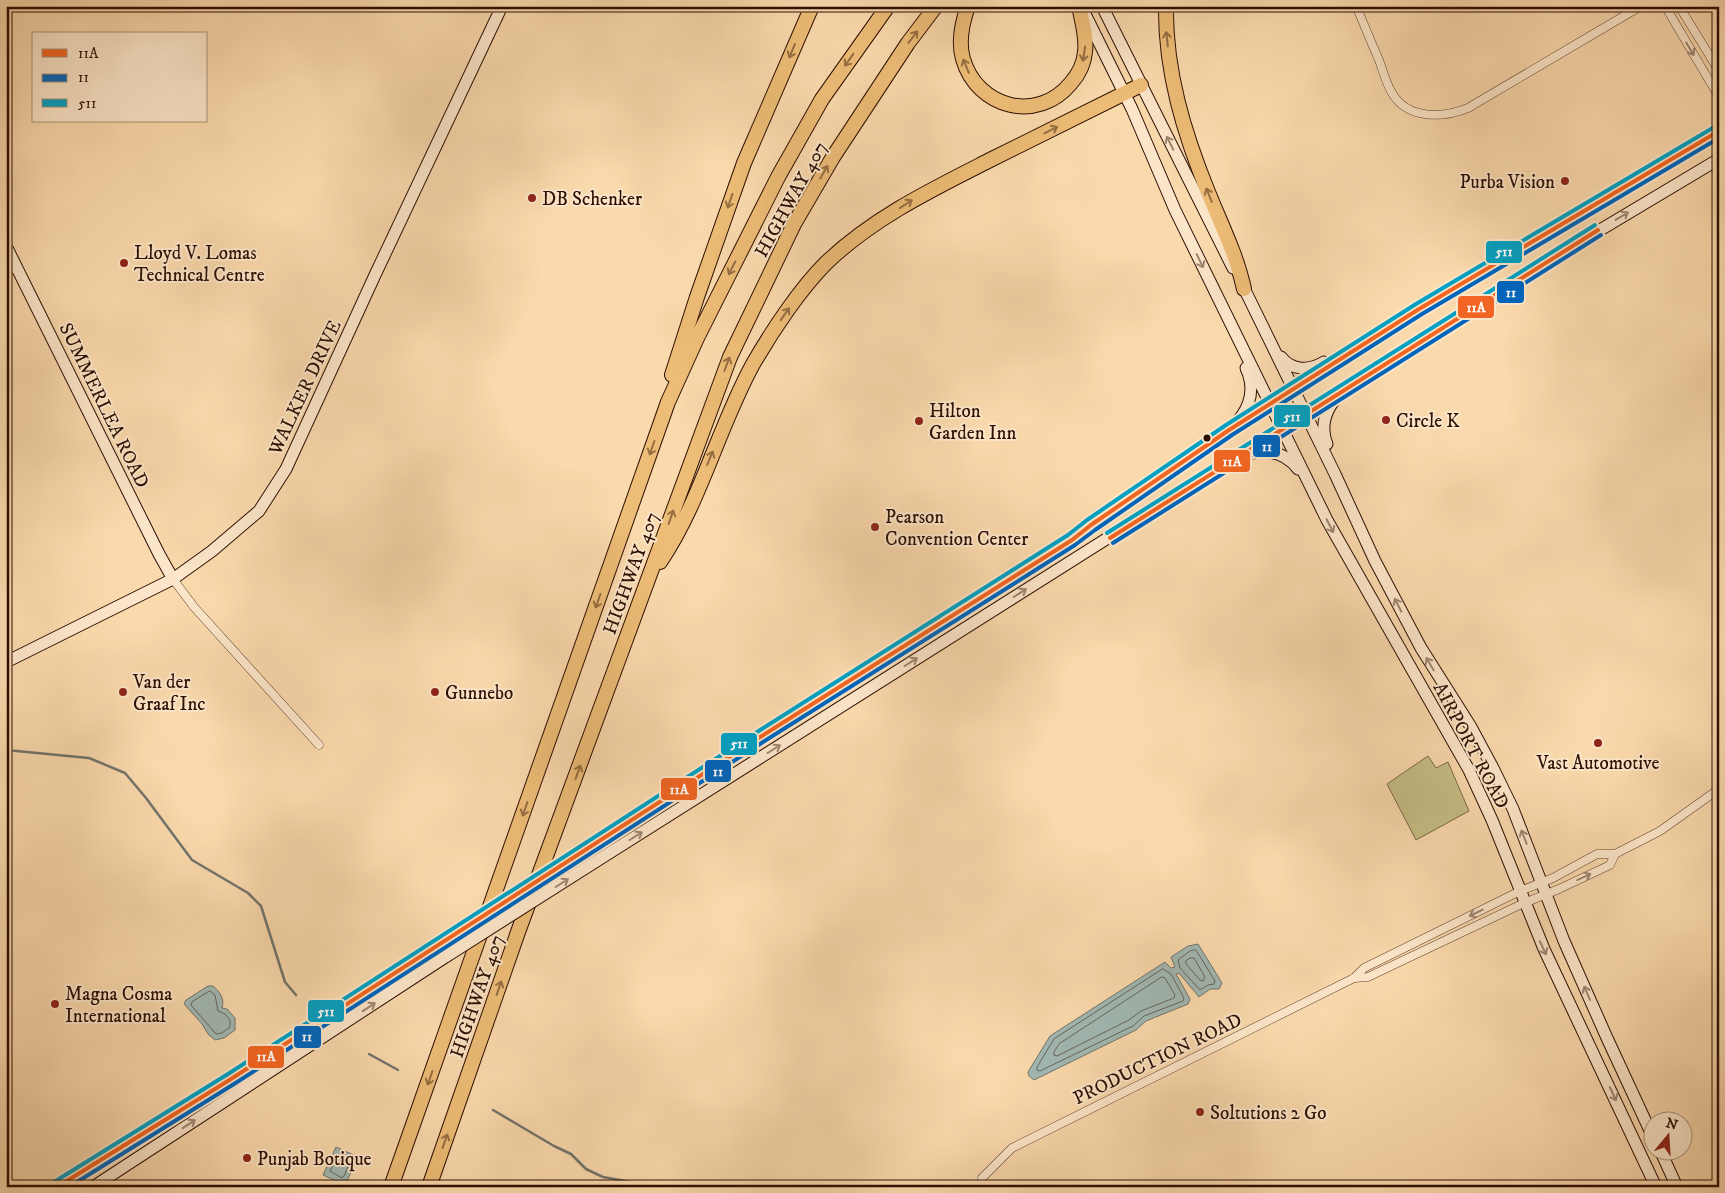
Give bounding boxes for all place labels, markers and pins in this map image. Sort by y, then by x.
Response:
place label: Purba Vision [1459,171,1555,194]
marker: Purba Vision [1559,175,1571,187]
place label: DB Schenker [542,188,642,211]
marker: DB Schenker [526,192,538,204]
place label: Lloyd V. Lomas Technical Centre [134,242,265,287]
marker: Lloyd V. Lomas Technical Centre [118,257,130,269]
place label: Hilton Garden Inn [929,400,1016,445]
place label: Circle K [1396,410,1460,433]
marker: Circle K [1380,414,1392,426]
marker: Hilton Garden Inn [913,415,925,427]
unlabelled marker [1202,433,1212,443]
place label: Pearson Convention Center [885,506,1028,551]
marker: Pearson Convention Center [869,521,881,533]
place label: Van der Graaf Inc [132,671,206,716]
place label: Gunnebo [445,682,513,705]
marker: Van der Graaf Inc [117,686,129,698]
marker: Gunnebo [429,686,441,698]
marker: Vast Automotive [1592,737,1604,749]
place label: Vast Automotive [1536,752,1659,775]
place label: Magna Cosma International [65,983,172,1028]
marker: Magna Cosma International [49,998,61,1010]
place label: Soltutions 2 Go [1210,1102,1327,1125]
marker: Soltutions 2 Go [1194,1106,1206,1118]
place label: Punjab Botique [257,1148,372,1172]
marker: Punjab Botique [241,1152,253,1164]

